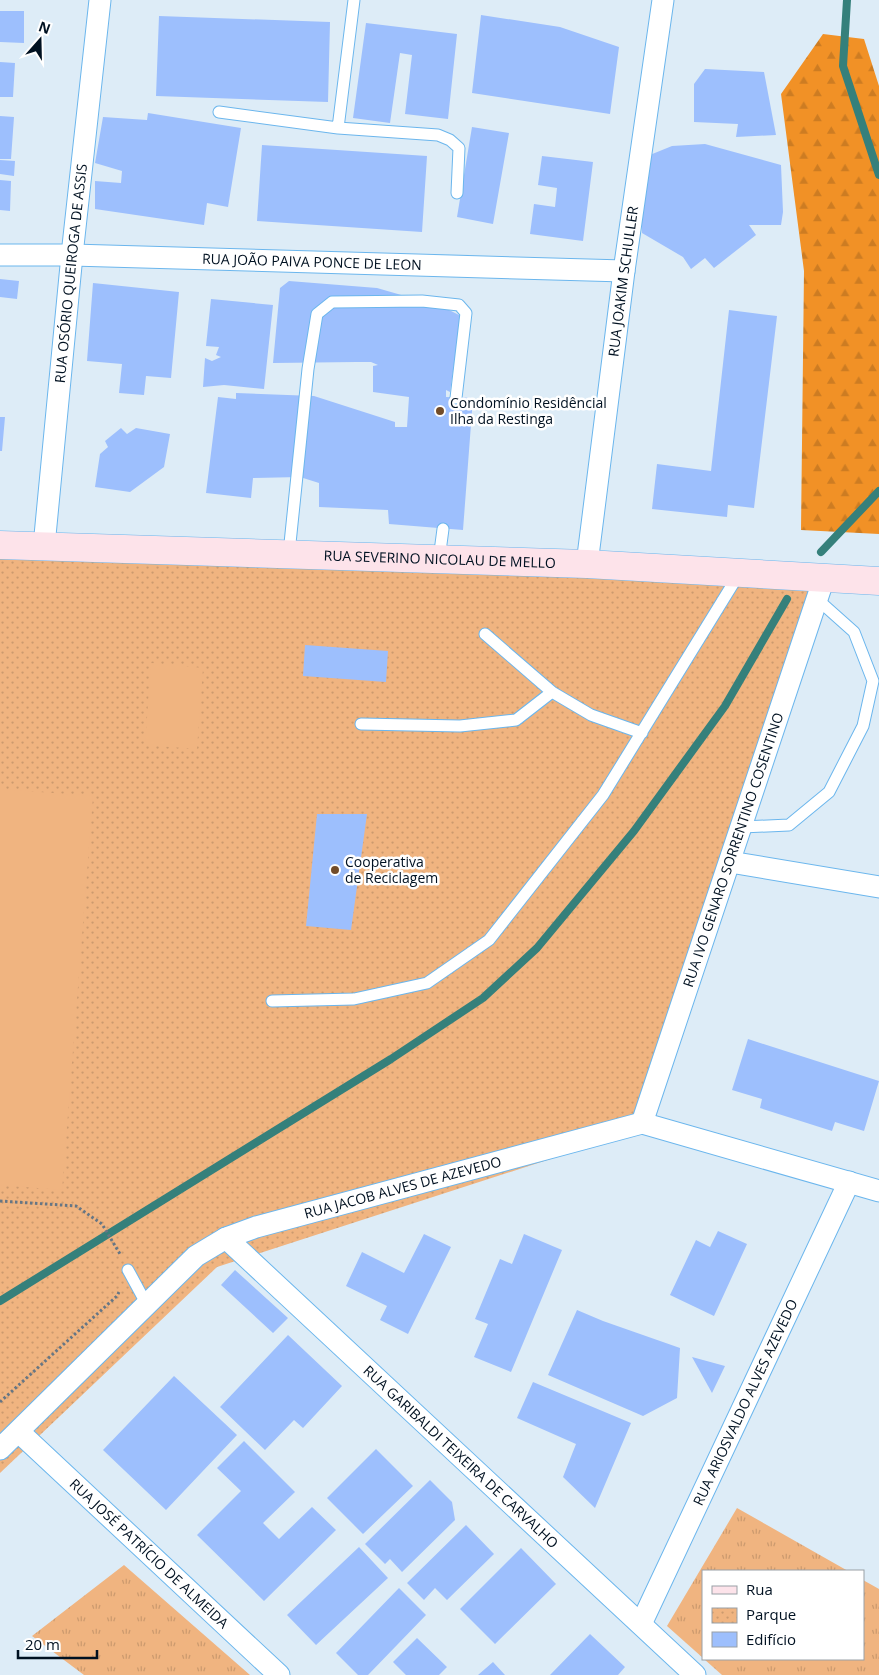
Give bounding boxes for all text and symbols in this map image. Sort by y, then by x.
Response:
north arrow [15,15,65,65]
text: N [36,16,53,38]
street label: RUA OSÓRIO QUEIROGA DE ASSIS [50,163,91,384]
street label: RUA JOAKIM SCHULLER [603,204,642,358]
street label: RUA JOÃO PAIVA PONCE DE LEON [202,249,422,274]
place label: Condomínio Residêncial Ilha da Restinga [450,393,607,428]
marker: Condomínio Residêncial Ilha da Restinga [434,405,446,417]
street label: RUA SEVERINO NICOLAU DE MELLO [323,545,556,572]
street label: RUA IVO GENARO SORRENTINO COSENTINO [678,710,787,989]
place label: Cooperativa de Reciclagem [345,852,438,887]
marker: Cooperativa de Reciclagem [329,864,341,876]
street label: RUA JACOB ALVES DE AZEVEDO [302,1151,503,1223]
street label: RUA ARIOSVALDO ALVES AZEVEDO [688,1296,802,1508]
street label: RUA GARIBALDI TEIXEIRA DE CARVALHO [360,1361,563,1552]
street label: RUA JOSÉ PATRÍCIO DE ALMEIDA [66,1474,233,1632]
legend [702,1570,864,1660]
text: Rua [746,1579,773,1599]
text: Parque [746,1604,796,1624]
scale bar [18,1628,96,1660]
text: Edifício [746,1629,796,1649]
text: 20 m [25,1634,60,1654]

